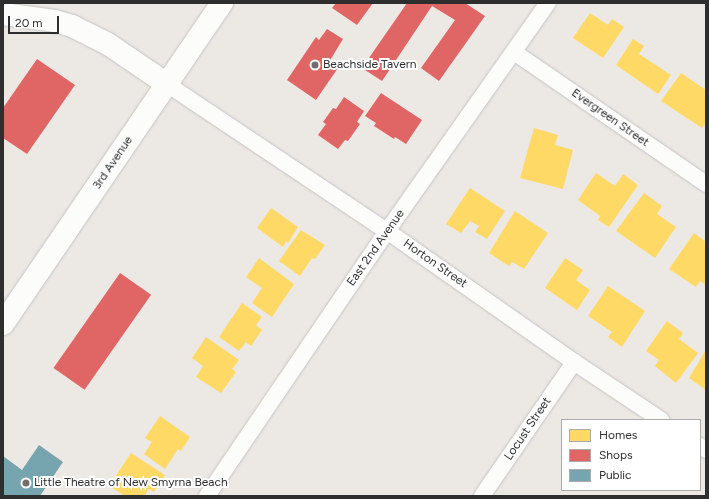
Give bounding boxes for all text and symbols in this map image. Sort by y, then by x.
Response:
scale bar [10,8,61,34]
text: 20 m [15,16,43,30]
place label: Beachside Tavern [323,58,416,72]
marker: Beachside Tavern [310,60,320,70]
street label: Evergreen Street [568,86,652,150]
street label: 3rd Avenue [90,134,136,192]
street label: East 2nd Avenue [344,207,408,289]
street label: Horton Street [400,237,470,291]
street label: Locust Street [502,395,554,463]
legend [561,419,701,491]
text: Homes [599,428,637,442]
text: Shops [599,448,633,462]
text: Public [599,468,632,482]
place label: Little Theatre of New Smyrna Beach [34,476,228,490]
marker: Little Theatre of New Smyrna Beach [21,478,31,488]

